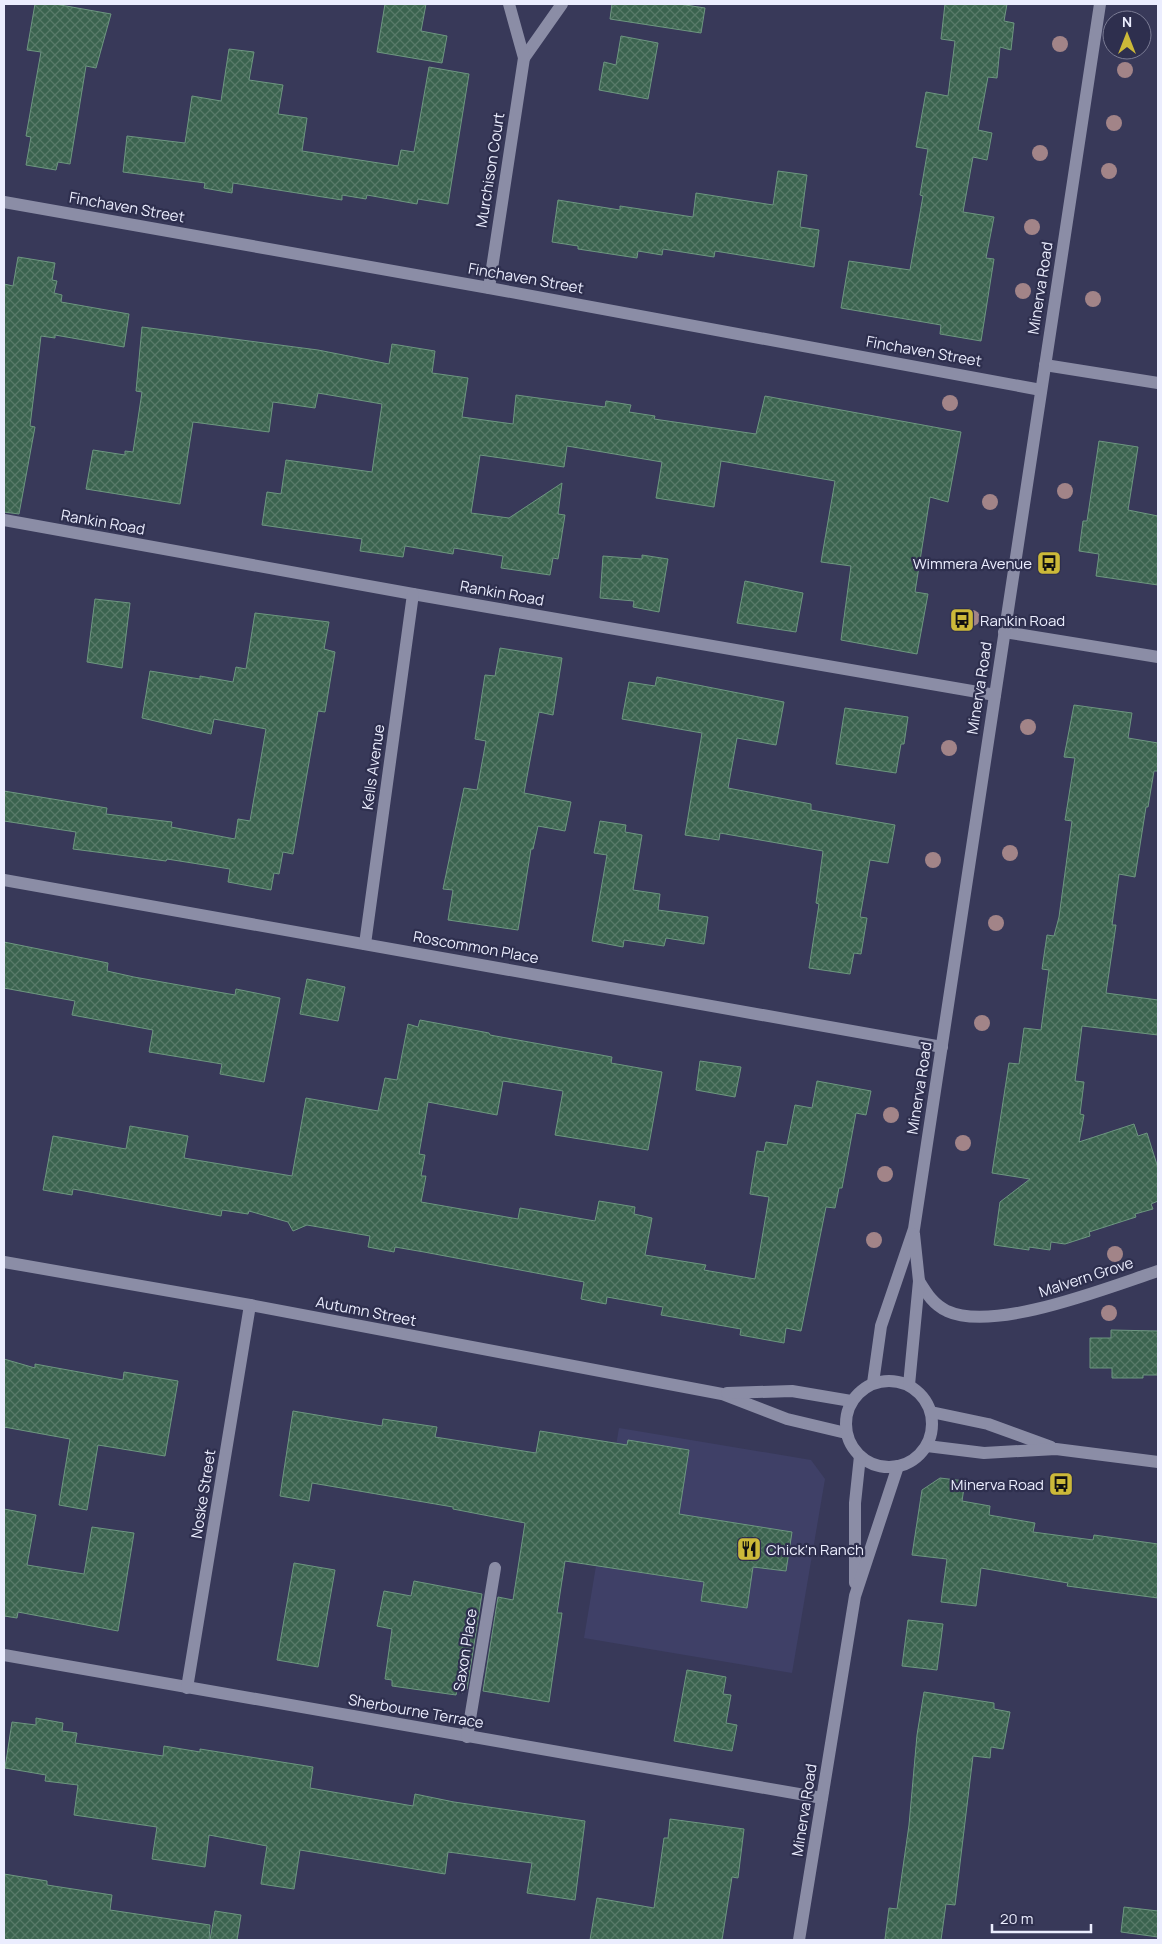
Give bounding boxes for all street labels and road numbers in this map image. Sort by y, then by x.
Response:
street label: Murchison Court [471,111,509,229]
street label: Finchaven Street [68,187,186,227]
street label: Minerva Road [1022,240,1058,336]
street label: Finchaven Street [467,258,585,298]
street label: Finchaven Street [865,331,983,371]
street label: Rankin Road [59,504,147,540]
street label: Rankin Road [458,575,546,611]
street label: Minerva Road [961,640,997,736]
street label: Kells Avenue [357,723,389,811]
street label: Roscommon Place [412,926,541,968]
street label: Minerva Road [901,1040,937,1136]
street label: Malvern Grove [1036,1252,1136,1302]
street label: Autumn Street [314,1291,418,1331]
street label: Noske Street [186,1448,220,1540]
street label: Saxon Place [448,1607,482,1693]
street label: Sherbourne Terrace [347,1689,486,1733]
street label: Minerva Road [786,1762,822,1858]

